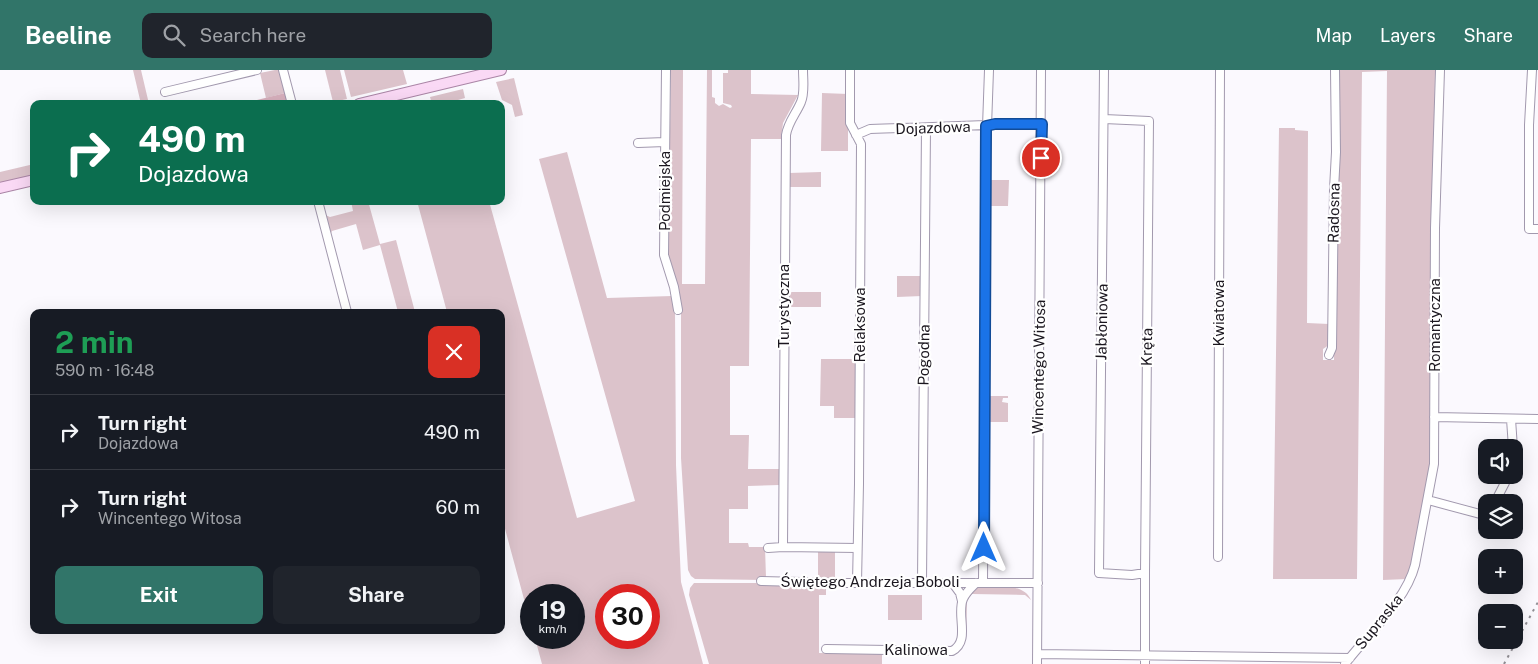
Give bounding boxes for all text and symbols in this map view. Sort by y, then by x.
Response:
search box [142,13,492,58]
text: Beeline [25,21,112,49]
icon: search [160,21,188,49]
text: Search here [200,24,306,46]
text: Map [1316,25,1352,46]
text: Layers [1380,25,1436,46]
text: Share [1464,25,1513,46]
street label: Dojazdowa [895,118,971,137]
text: 490 m [138,119,246,160]
icon: right [55,120,120,185]
pin [1020,137,1062,179]
icon: arrive [1027,144,1055,172]
street label: Podmiejska [656,151,673,231]
text: Dojazdowa [138,161,249,187]
street label: Radosna [1324,183,1343,243]
street label: Turystyczna [775,264,792,348]
street label: Romantyczna [1426,278,1443,372]
street label: Kwiatowa [1210,280,1227,346]
street label: Jabłoniowa [1092,283,1111,361]
street label: Relaksowa [851,287,868,363]
street label: Wincentego Witosa [1029,300,1048,434]
text: 2 min [55,324,134,360]
street label: Pogodna [914,324,933,386]
button: close [428,326,480,378]
street label: Kręta [1138,328,1155,366]
text: 590 m · 16:48 [55,361,154,380]
text: Turn right [98,412,187,434]
icon: right [55,418,83,446]
text: 490 m [424,421,480,443]
text: Dojazdowa [98,434,178,453]
map controls [1478,439,1523,649]
button: sound [1478,439,1523,484]
text: Turn right [98,487,187,509]
icon: right [55,493,83,521]
button: layers [1478,494,1523,539]
text: 60 m [436,496,480,518]
text: Wincentego Witosa [98,509,242,528]
position arrow [957,521,1009,573]
button: + [1478,549,1523,594]
button: Exit [55,566,263,624]
button: Share [273,566,480,624]
street label: Świętego Andrzeja Boboli [781,572,959,590]
speed limit sign: 30 [595,584,660,649]
street label: Supraska [1351,591,1406,653]
text: 19 [539,595,566,625]
button: − [1478,604,1523,649]
text: km/h [538,622,567,636]
street label: Kalinowa [884,641,948,658]

